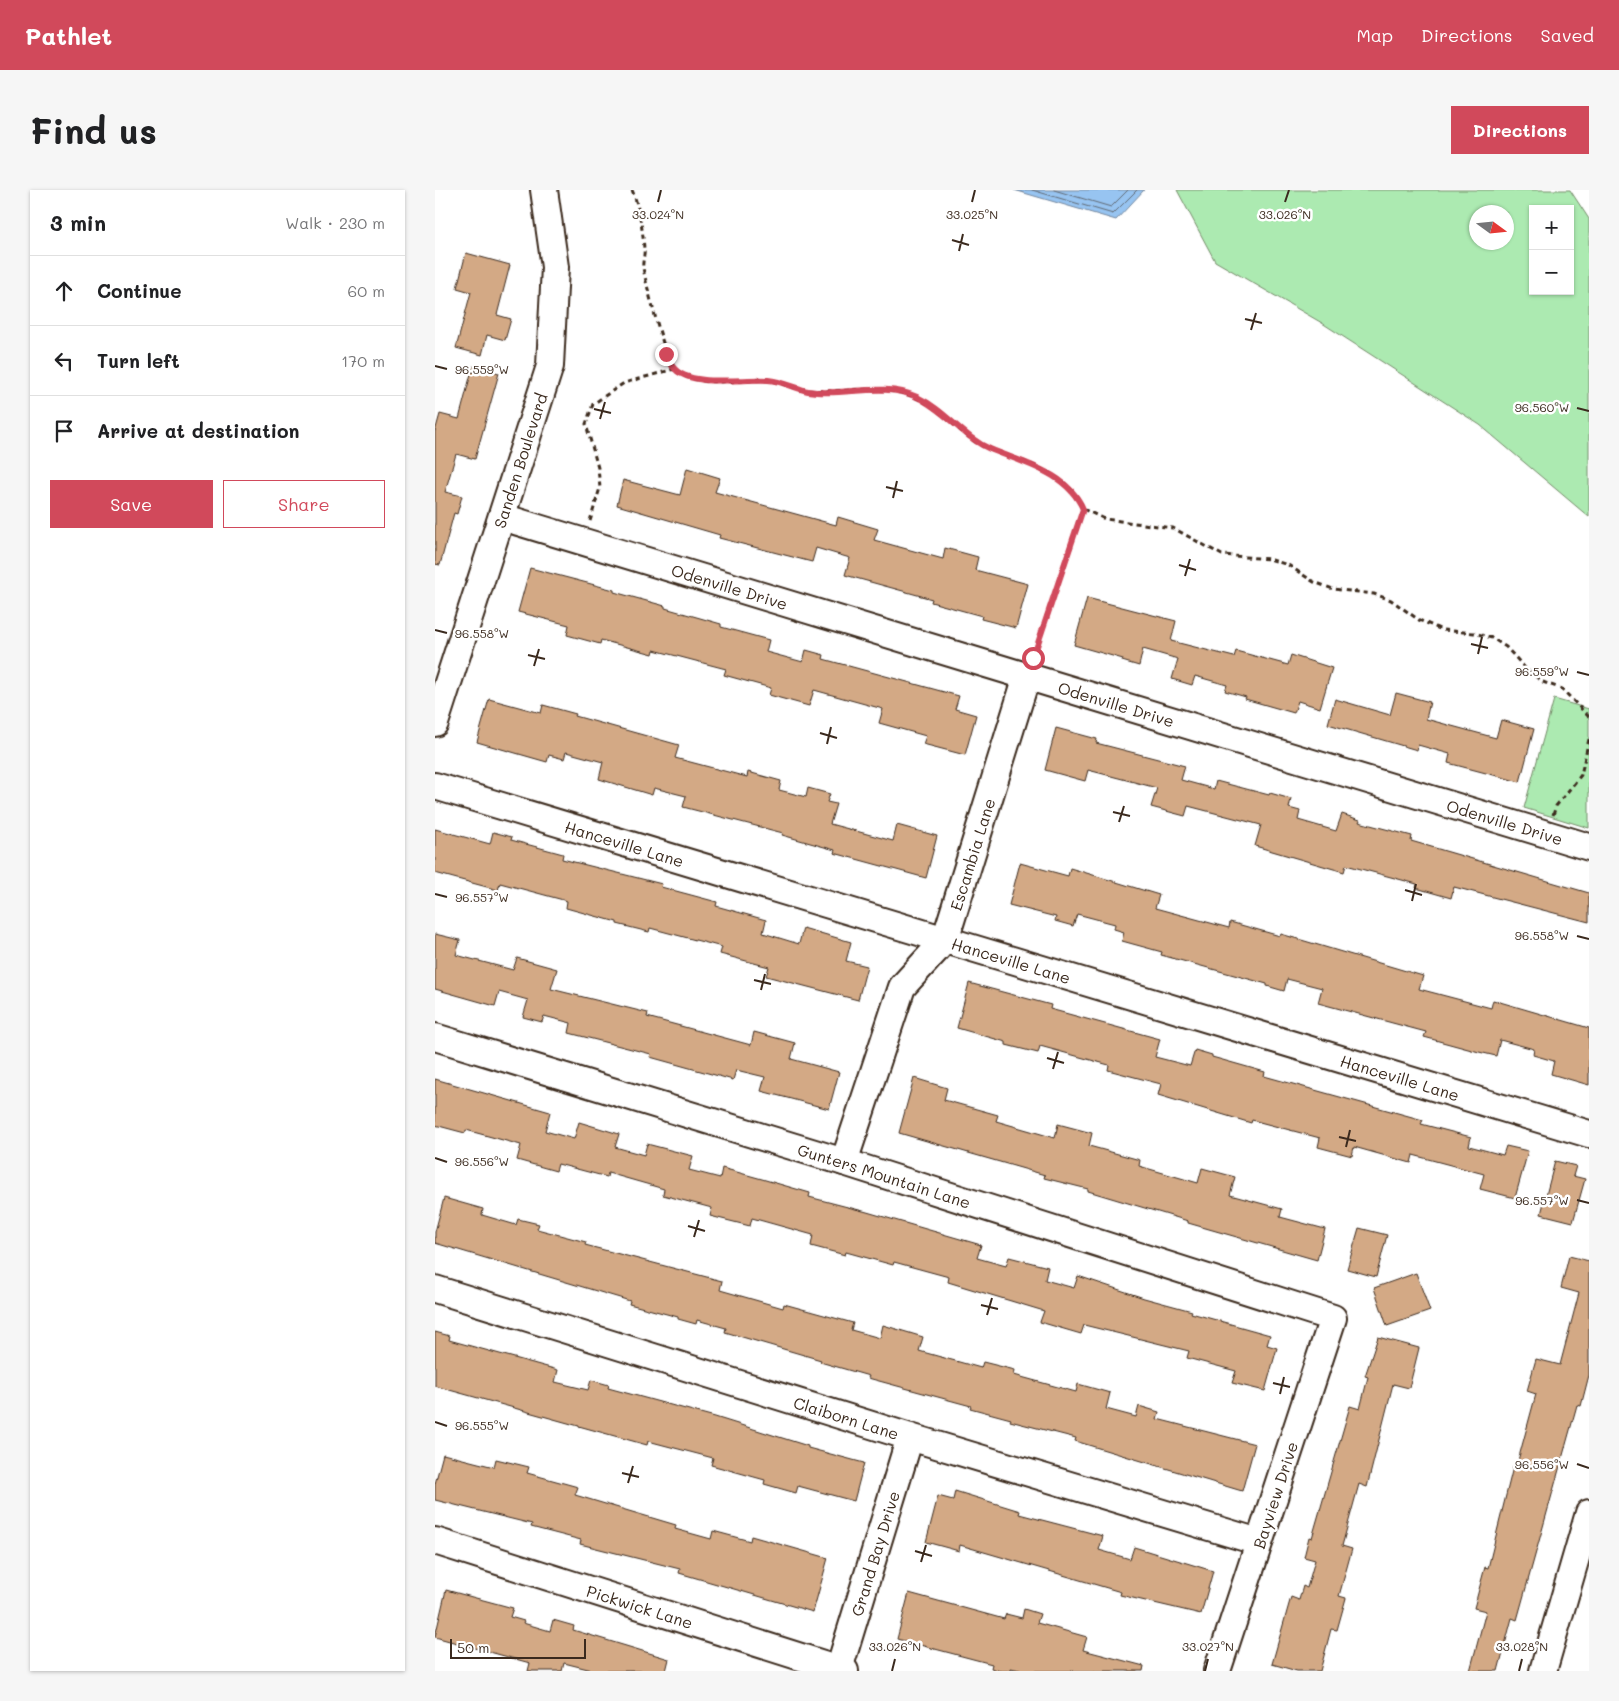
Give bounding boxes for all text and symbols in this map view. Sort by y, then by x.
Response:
text: Pathlet [25,20,112,51]
text: Map [1356,23,1393,47]
text: Directions [1421,23,1513,47]
text: Saved [1541,23,1594,47]
button: Directions [1451,106,1589,154]
text: Find us [30,107,157,153]
north arrow [1469,205,1514,250]
map controls [1529,205,1574,295]
button: + [1529,205,1574,250]
text: 33.024°N [632,206,684,222]
text: 33.025°N [946,206,998,222]
text: 33.026°N [1259,206,1311,222]
text: 3 min [50,209,106,236]
text: Walk · 230 m [285,212,385,233]
button: − [1529,250,1574,295]
icon: ahead [50,277,78,305]
text: Continue [97,278,182,303]
text: 60 m [348,280,385,301]
route end [655,343,678,366]
icon: left [50,347,78,375]
text: Turn left [97,348,180,373]
text: 170 m [341,350,385,371]
text: 96.559°W [455,361,509,377]
street label: Sanden Boulevard [488,390,551,530]
text: 96.560°W [1515,399,1569,415]
icon: arrive [50,417,78,445]
text: Arrive at destination [97,418,300,443]
button: Save [50,480,213,528]
button: Share [223,480,385,528]
street label: Odenville Drive [669,559,790,614]
text: 96.558°W [455,625,509,641]
route start [1022,647,1045,670]
text: 96.559°W [1515,663,1569,679]
street label: Odenville Drive [1056,676,1177,731]
street label: Odenville Drive [1444,794,1565,849]
street label: Escambia Lane [944,795,999,913]
street label: Hanceville Lane [563,815,687,871]
text: 96.557°W [455,889,509,905]
text: 96.558°W [1515,927,1569,943]
street label: Hanceville Lane [949,932,1073,988]
street label: Hanceville Lane [1338,1049,1462,1105]
street label: Gunters Mountain Lane [795,1138,973,1212]
text: 96.556°W [455,1153,509,1169]
text: 96.557°W [1515,1192,1569,1208]
street label: Claiborn Lane [791,1391,902,1443]
text: 96.555°W [455,1417,509,1433]
street label: Bayview Drive [1248,1439,1302,1551]
text: 96.556°W [1515,1456,1569,1472]
street label: Grand Bay Drive [845,1488,903,1618]
street label: Pickwick Lane [584,1579,696,1633]
scale bar [450,1636,586,1659]
text: 50 m [457,1638,489,1657]
text: 33.026°N [869,1638,921,1654]
text: 33.027°N [1182,1638,1234,1654]
text: 33.028°N [1496,1638,1548,1654]

